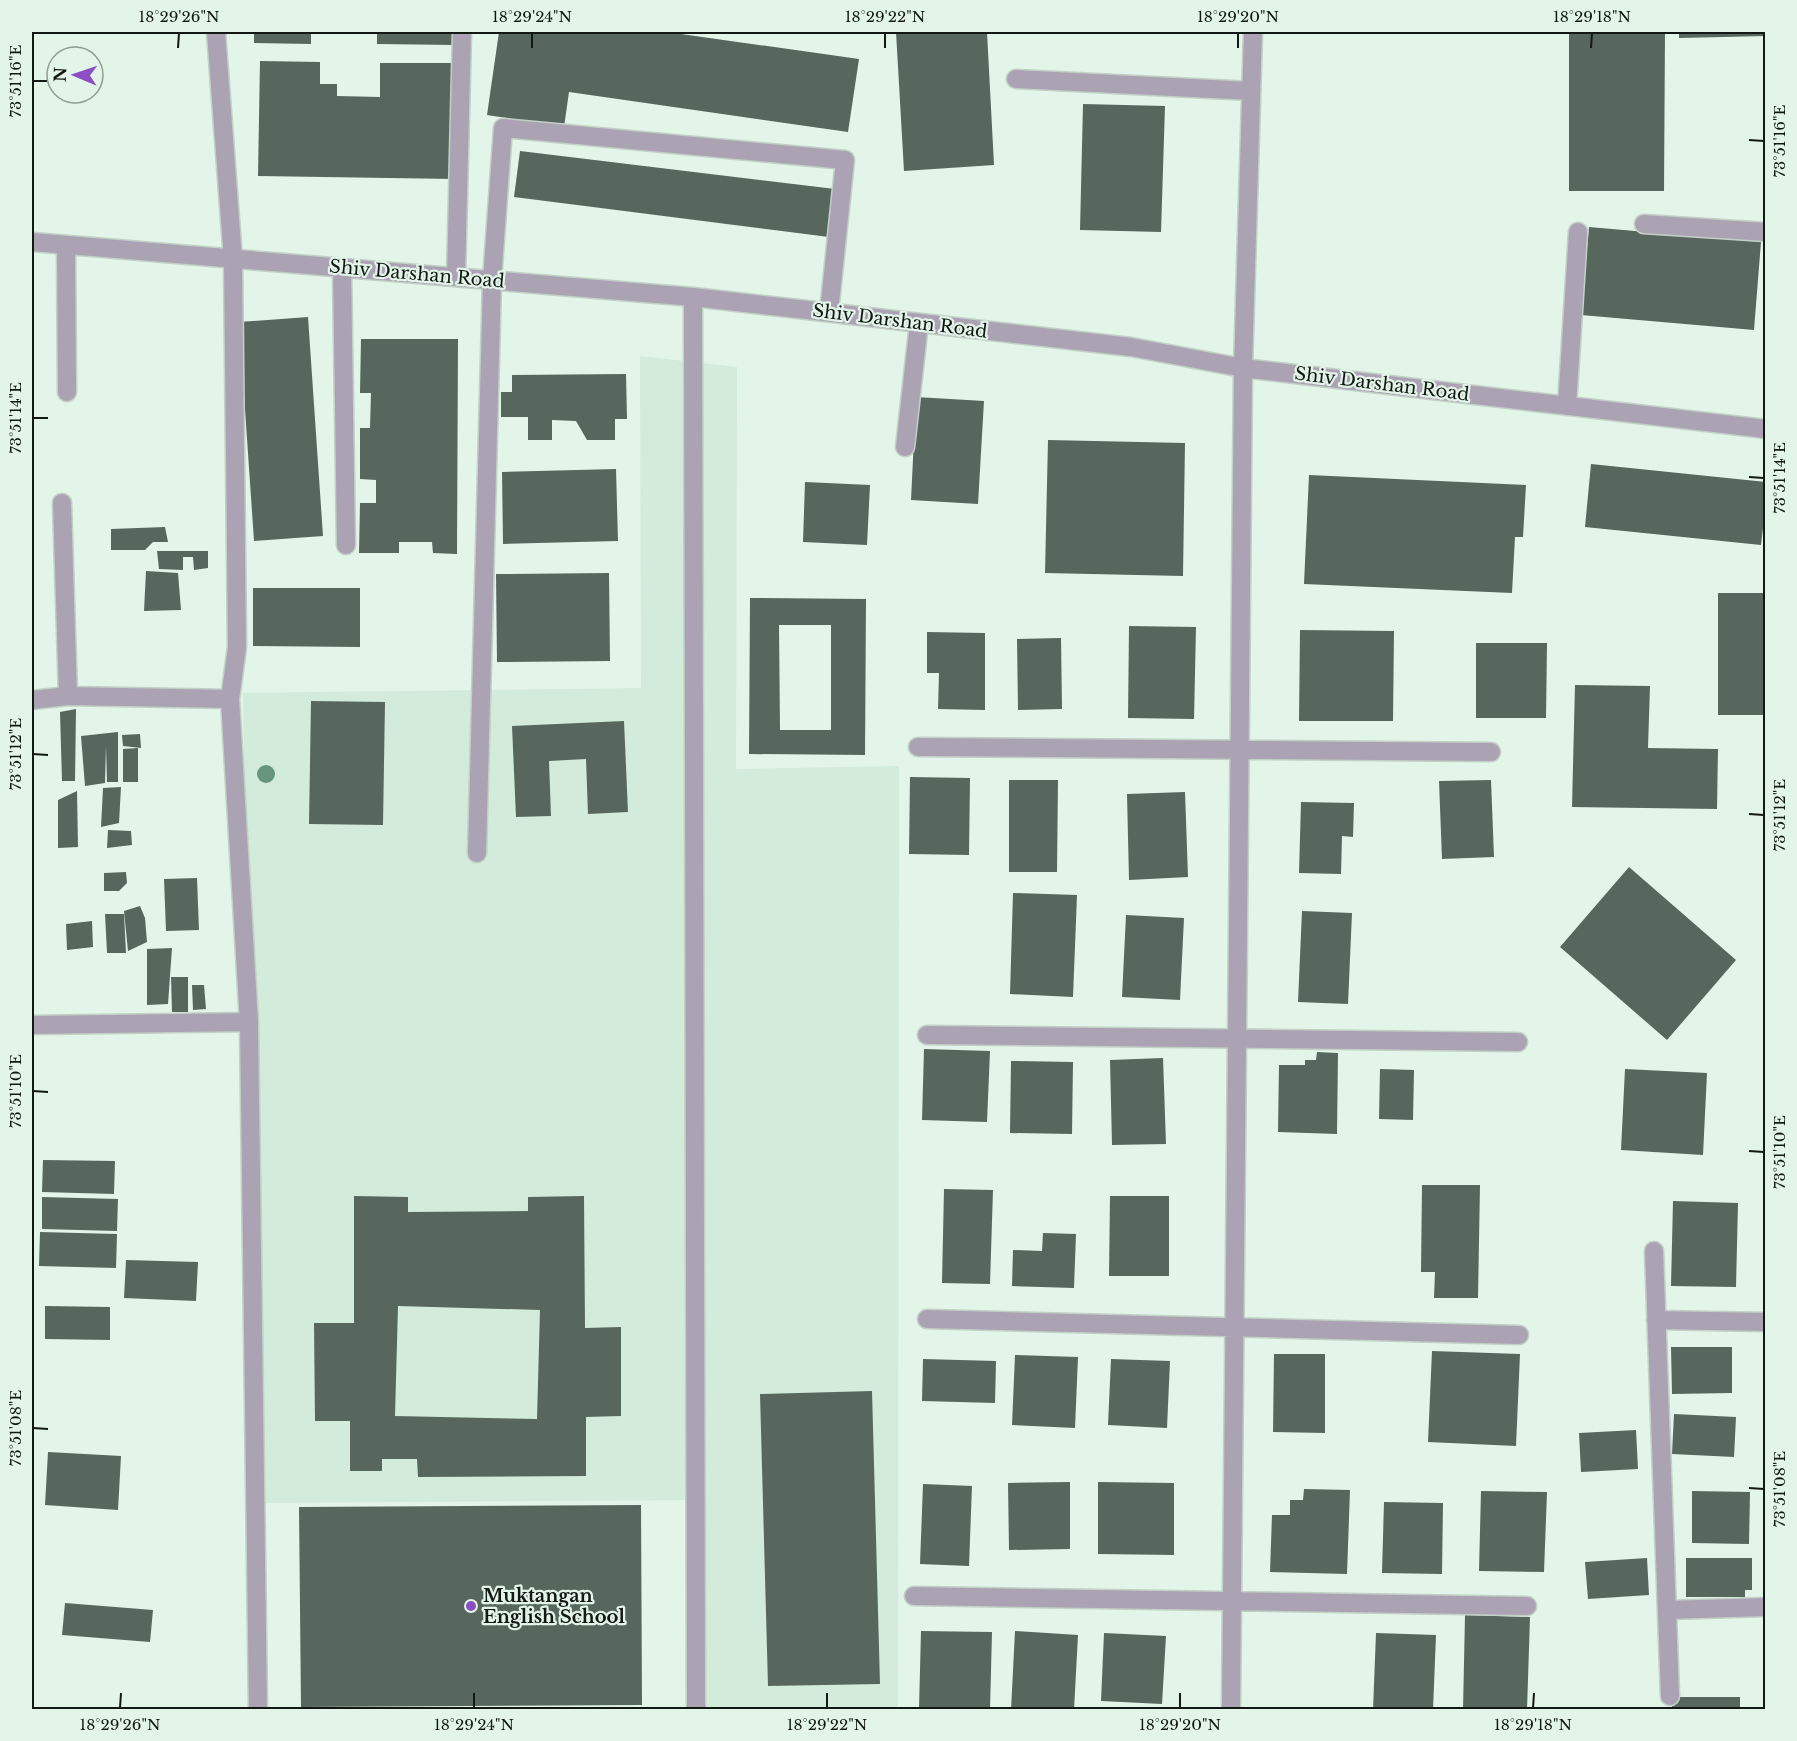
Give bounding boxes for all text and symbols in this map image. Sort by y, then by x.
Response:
text: 18°29'26"N [138,7,220,26]
text: 18°29'24"N [492,7,572,26]
text: 18°29'22"N [845,7,925,26]
text: 18°29'20"N [1197,7,1279,26]
text: 18°29'18"N [1553,7,1631,26]
text: 73°51'16"E [6,44,25,117]
north arrow [45,45,105,105]
text: N [50,67,70,82]
text: 73°51'16"E [1770,104,1789,177]
street label: Shiv Darshan Road [328,255,506,293]
street label: Shiv Darshan Road [811,299,989,343]
street label: Shiv Darshan Road [1293,362,1471,406]
text: 73°51'14"E [6,382,25,454]
text: 73°51'14"E [1770,442,1789,514]
text: 73°51'12"E [6,718,25,790]
text: 73°51'12"E [1770,779,1789,851]
text: 73°51'10"E [6,1054,25,1128]
text: 73°51'10"E [1770,1115,1789,1189]
text: 73°51'08"E [6,1390,25,1466]
text: 73°51'08"E [1770,1451,1789,1527]
place label: Muktangan English School [483,1585,625,1628]
marker: Muktangan English School [464,1599,478,1613]
text: 18°29'26"N [79,1715,161,1734]
text: 18°29'24"N [434,1715,514,1734]
text: 18°29'22"N [787,1715,867,1734]
text: 18°29'20"N [1139,1715,1221,1734]
text: 18°29'18"N [1494,1715,1572,1734]

